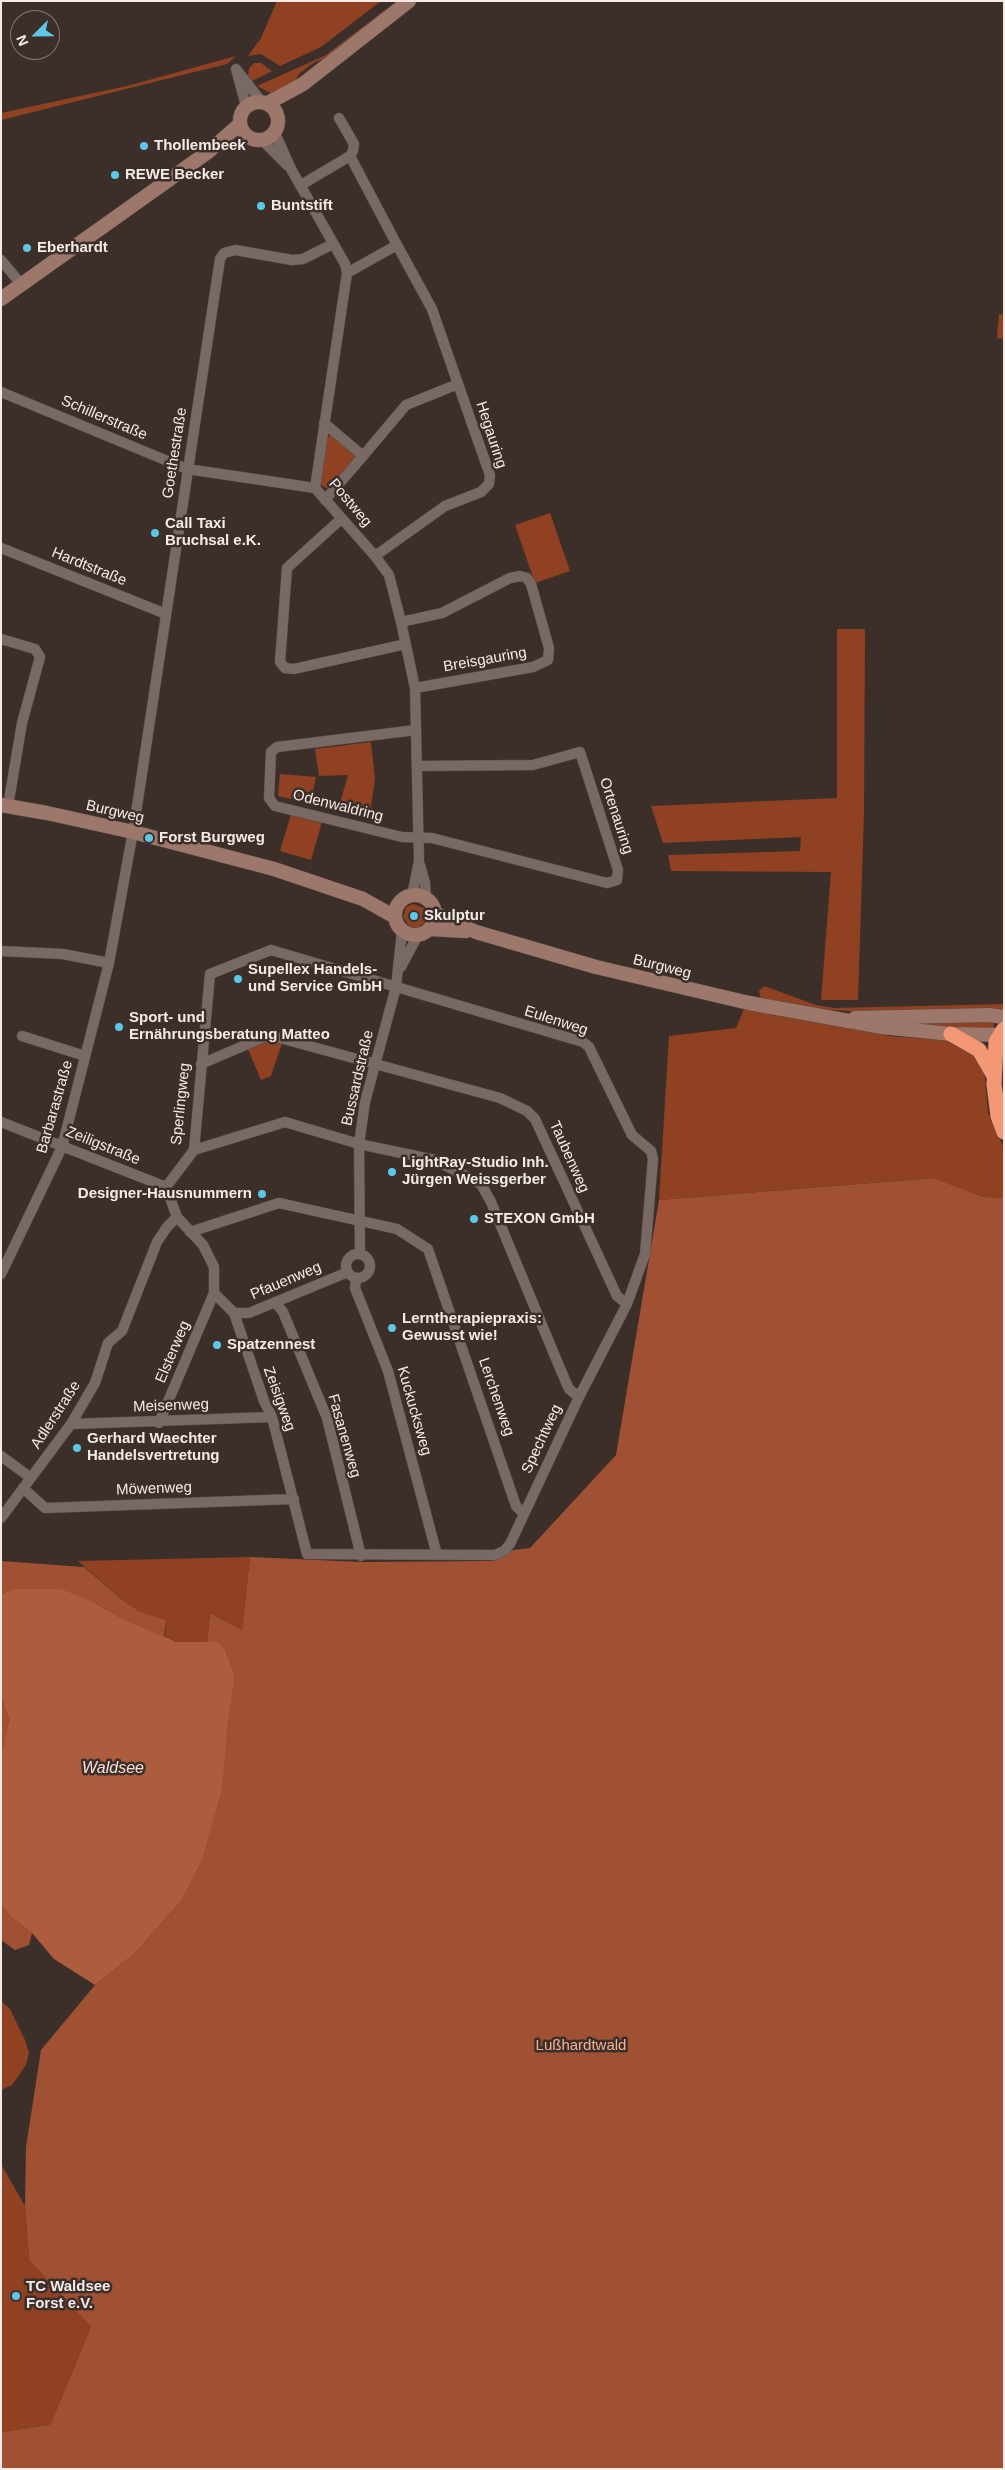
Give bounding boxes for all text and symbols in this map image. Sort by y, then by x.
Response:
north arrow [10,10,60,60]
text: N [13,33,31,48]
place label: Thollembeek [154,137,246,155]
marker: Thollembeek [138,140,150,152]
place label: REWE Becker [125,166,224,184]
marker: REWE Becker [109,169,121,181]
place label: Buntstift [271,197,333,215]
marker: Buntstift [255,200,267,212]
place label: Eberhardt [37,239,108,257]
marker: Eberhardt [21,242,33,254]
street label: Schillerstraße [58,392,150,444]
street label: Hegauring [472,399,510,471]
street label: Goethestraße [159,406,191,500]
street label: Postweg [325,475,375,531]
place label: Call Taxi Bruchsal e.K. [165,515,261,550]
marker: Call Taxi Bruchsal e.K. [149,527,161,539]
street label: Hardtstraße [49,544,129,590]
street label: Breisgauring [442,644,528,676]
street label: Ortenauring [595,776,637,856]
street label: Odenwaldring [291,786,385,826]
street label: Burgweg [84,797,146,827]
place label: Forst Burgweg [159,829,265,847]
marker: Forst Burgweg [143,832,155,844]
place label: Skulptur [424,907,485,925]
marker: Skulptur [408,910,420,922]
street label: Burgweg [631,951,693,983]
place label: Supellex Handels- und Service GmbH [248,961,382,996]
marker: Supellex Handels- und Service GmbH [232,973,244,985]
street label: Eulenweg [522,1002,590,1040]
place label: Sport- und Ernährungsberatung Matteo [129,1009,330,1044]
marker: Sport- und Ernährungsberatung Matteo [113,1021,125,1033]
street label: Bussardstraße [338,1028,378,1128]
street label: Barbarastraße [33,1058,77,1156]
street label: Sperlingweg [168,1062,194,1146]
street label: Taubenweg [545,1118,593,1196]
street label: Zeiligstraße [63,1123,143,1169]
place label: LightRay-Studio Inh. Jürgen Weissgerber [402,1154,549,1189]
marker: LightRay-Studio Inh. Jürgen Weissgerber [386,1166,398,1178]
place label: Designer-Hausnummern [78,1185,252,1203]
marker: Designer-Hausnummern [256,1188,268,1200]
place label: STEXON GmbH [484,1210,595,1228]
marker: STEXON GmbH [468,1213,480,1225]
street label: Pfauenweg [248,1258,324,1304]
place label: Lerntherapiepraxis: Gewusst wie! [402,1310,542,1345]
street label: Elsterweg [152,1318,194,1386]
marker: Lerntherapiepraxis: Gewusst wie! [386,1322,398,1334]
place label: Spatzennest [227,1336,315,1354]
marker: Spatzennest [211,1339,223,1351]
street label: Lerchenweg [474,1355,518,1439]
street label: Zeisigweg [259,1364,299,1434]
street label: Kuckucksweg [393,1364,435,1458]
street label: Adlerstraße [27,1378,85,1452]
street label: Fasanenweg [324,1392,364,1480]
street label: Meisenweg [133,1396,209,1416]
street label: Spechtweg [518,1402,566,1476]
place label: Gerhard Waechter Handelsvertretung [87,1430,220,1465]
marker: Gerhard Waechter Handelsvertretung [71,1442,83,1454]
street label: Möwenweg [116,1479,192,1499]
water label: Waldsee [82,1759,144,1779]
park label: Lußhardtwald [536,2037,626,2055]
place label: TC Waldsee Forst e.V. [26,2278,110,2313]
marker: TC Waldsee Forst e.V. [10,2290,22,2302]

